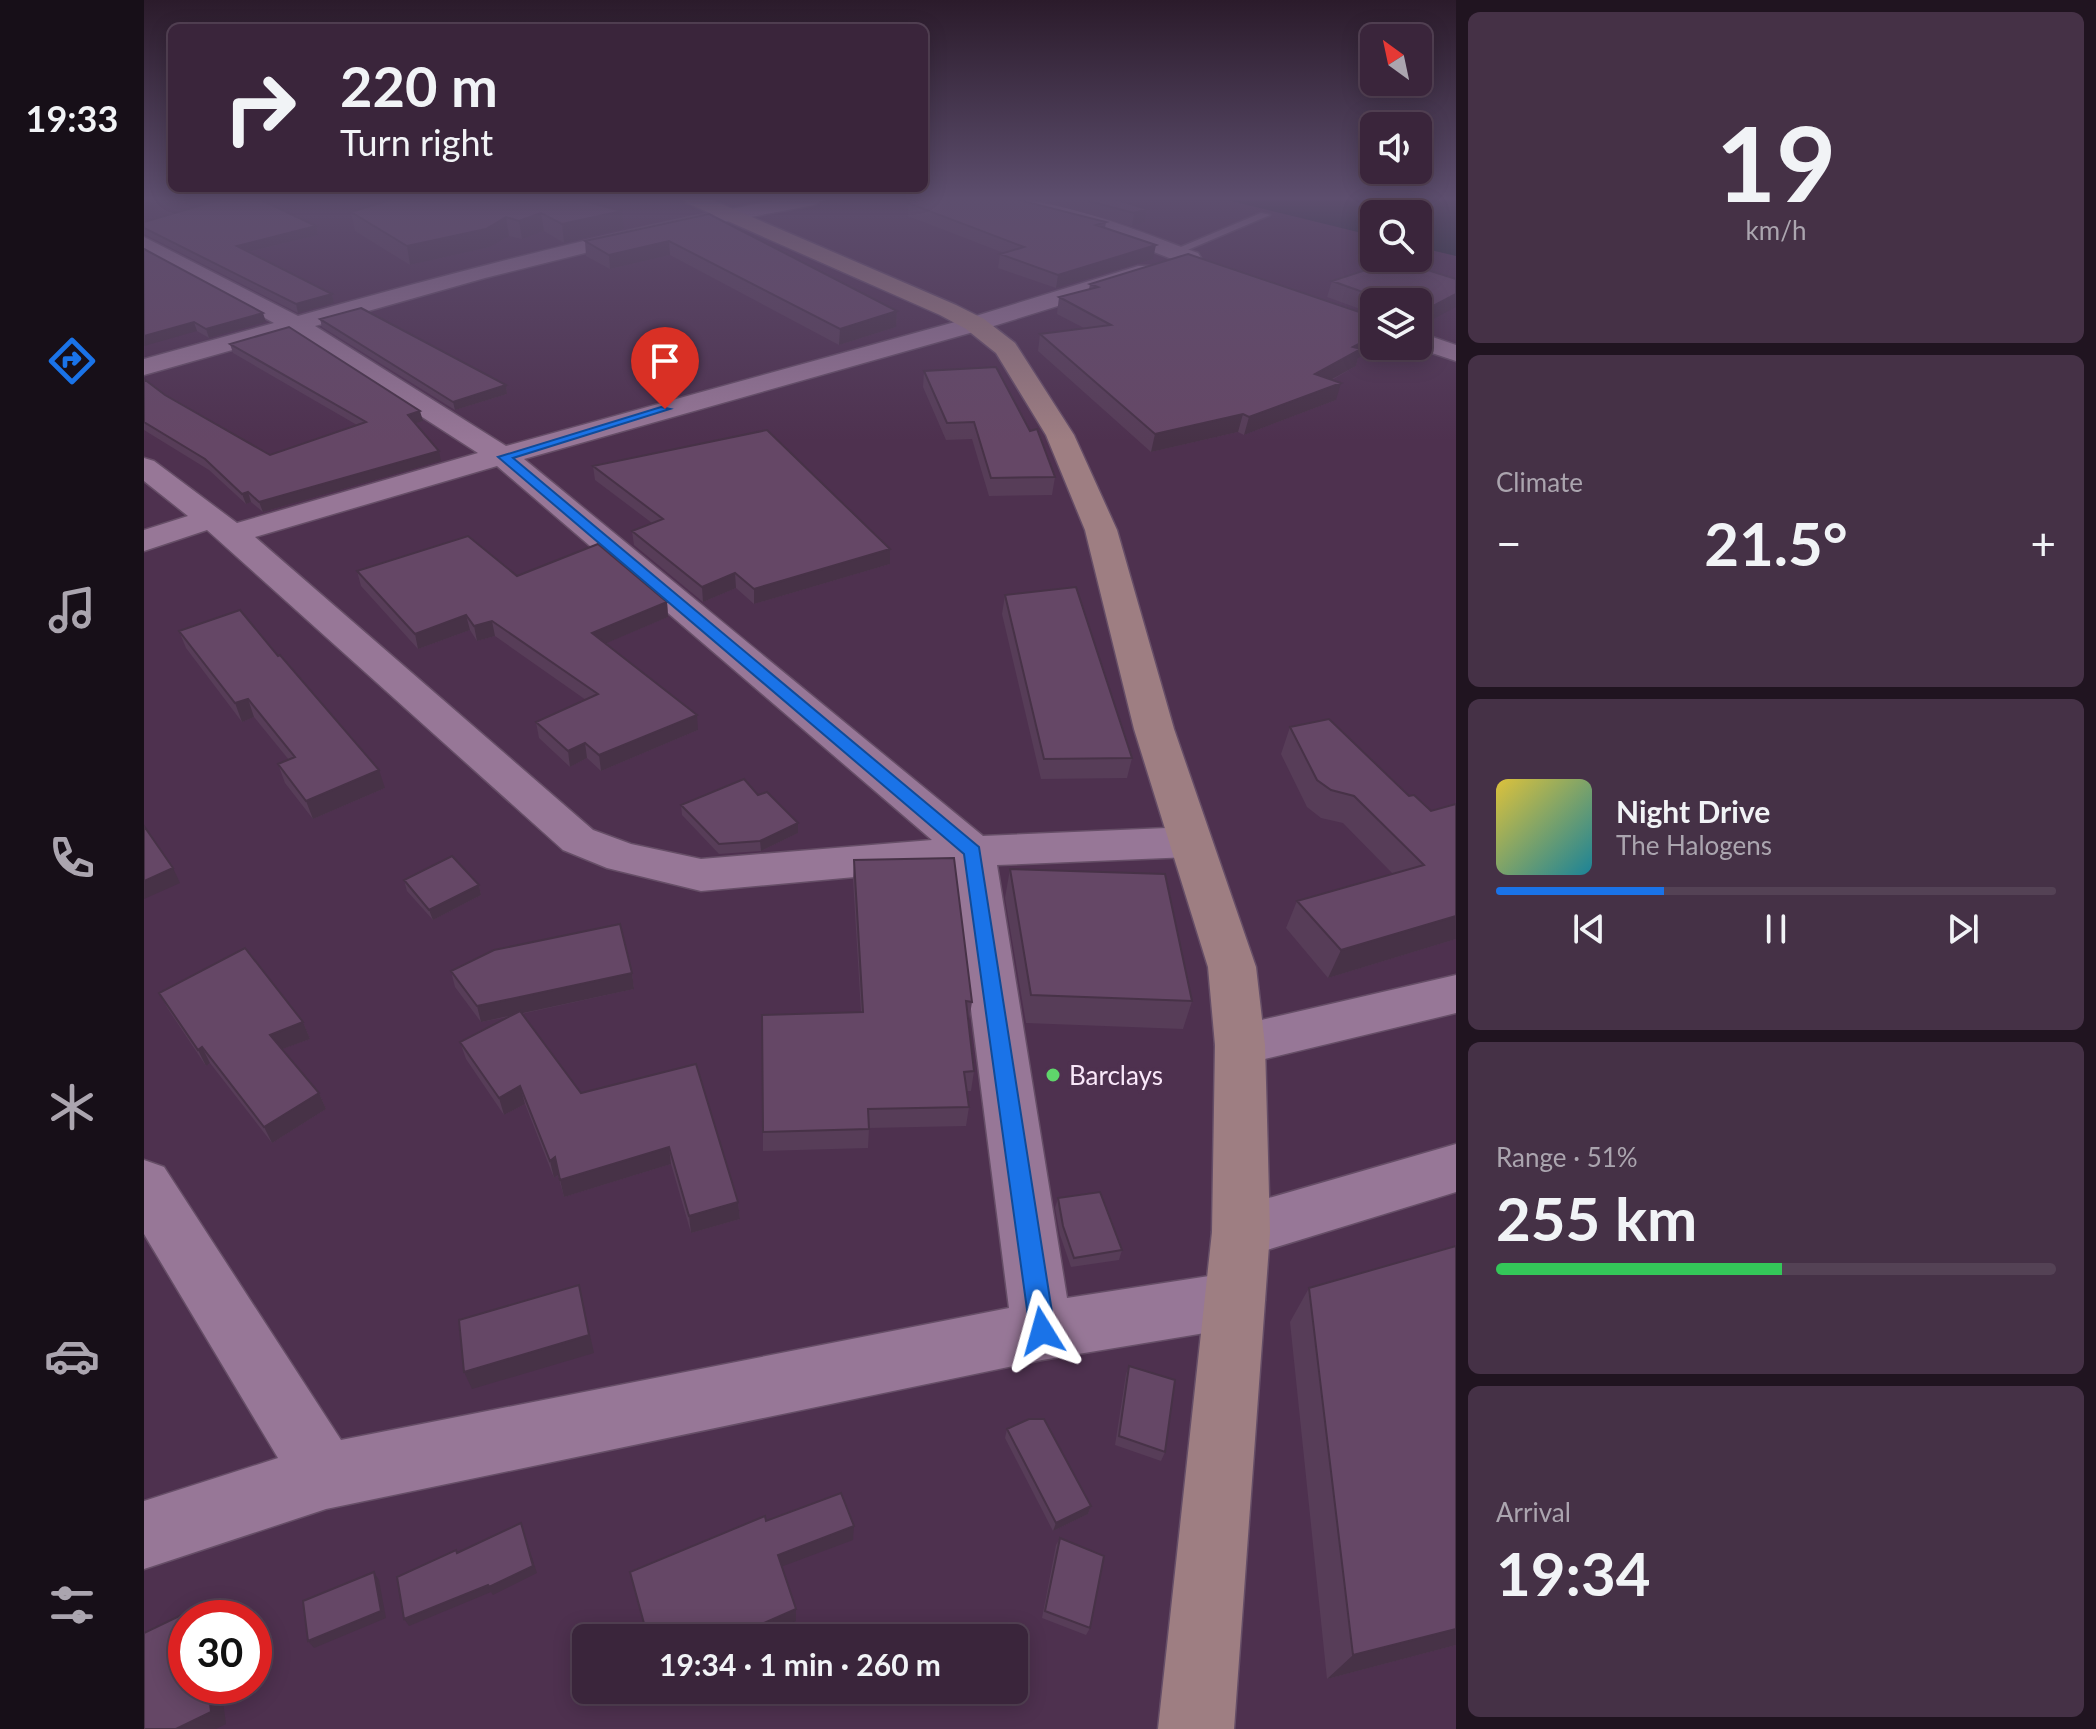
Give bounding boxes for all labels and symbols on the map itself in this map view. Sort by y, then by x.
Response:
north arrow [1360,24,1432,96]
pin [631,327,699,409]
place label: Barclays [1069,1059,1163,1091]
marker: Barclays [1044,1066,1062,1084]
position arrow [1000,1289,1084,1373]
speed limit sign: 30 [168,1600,272,1704]

